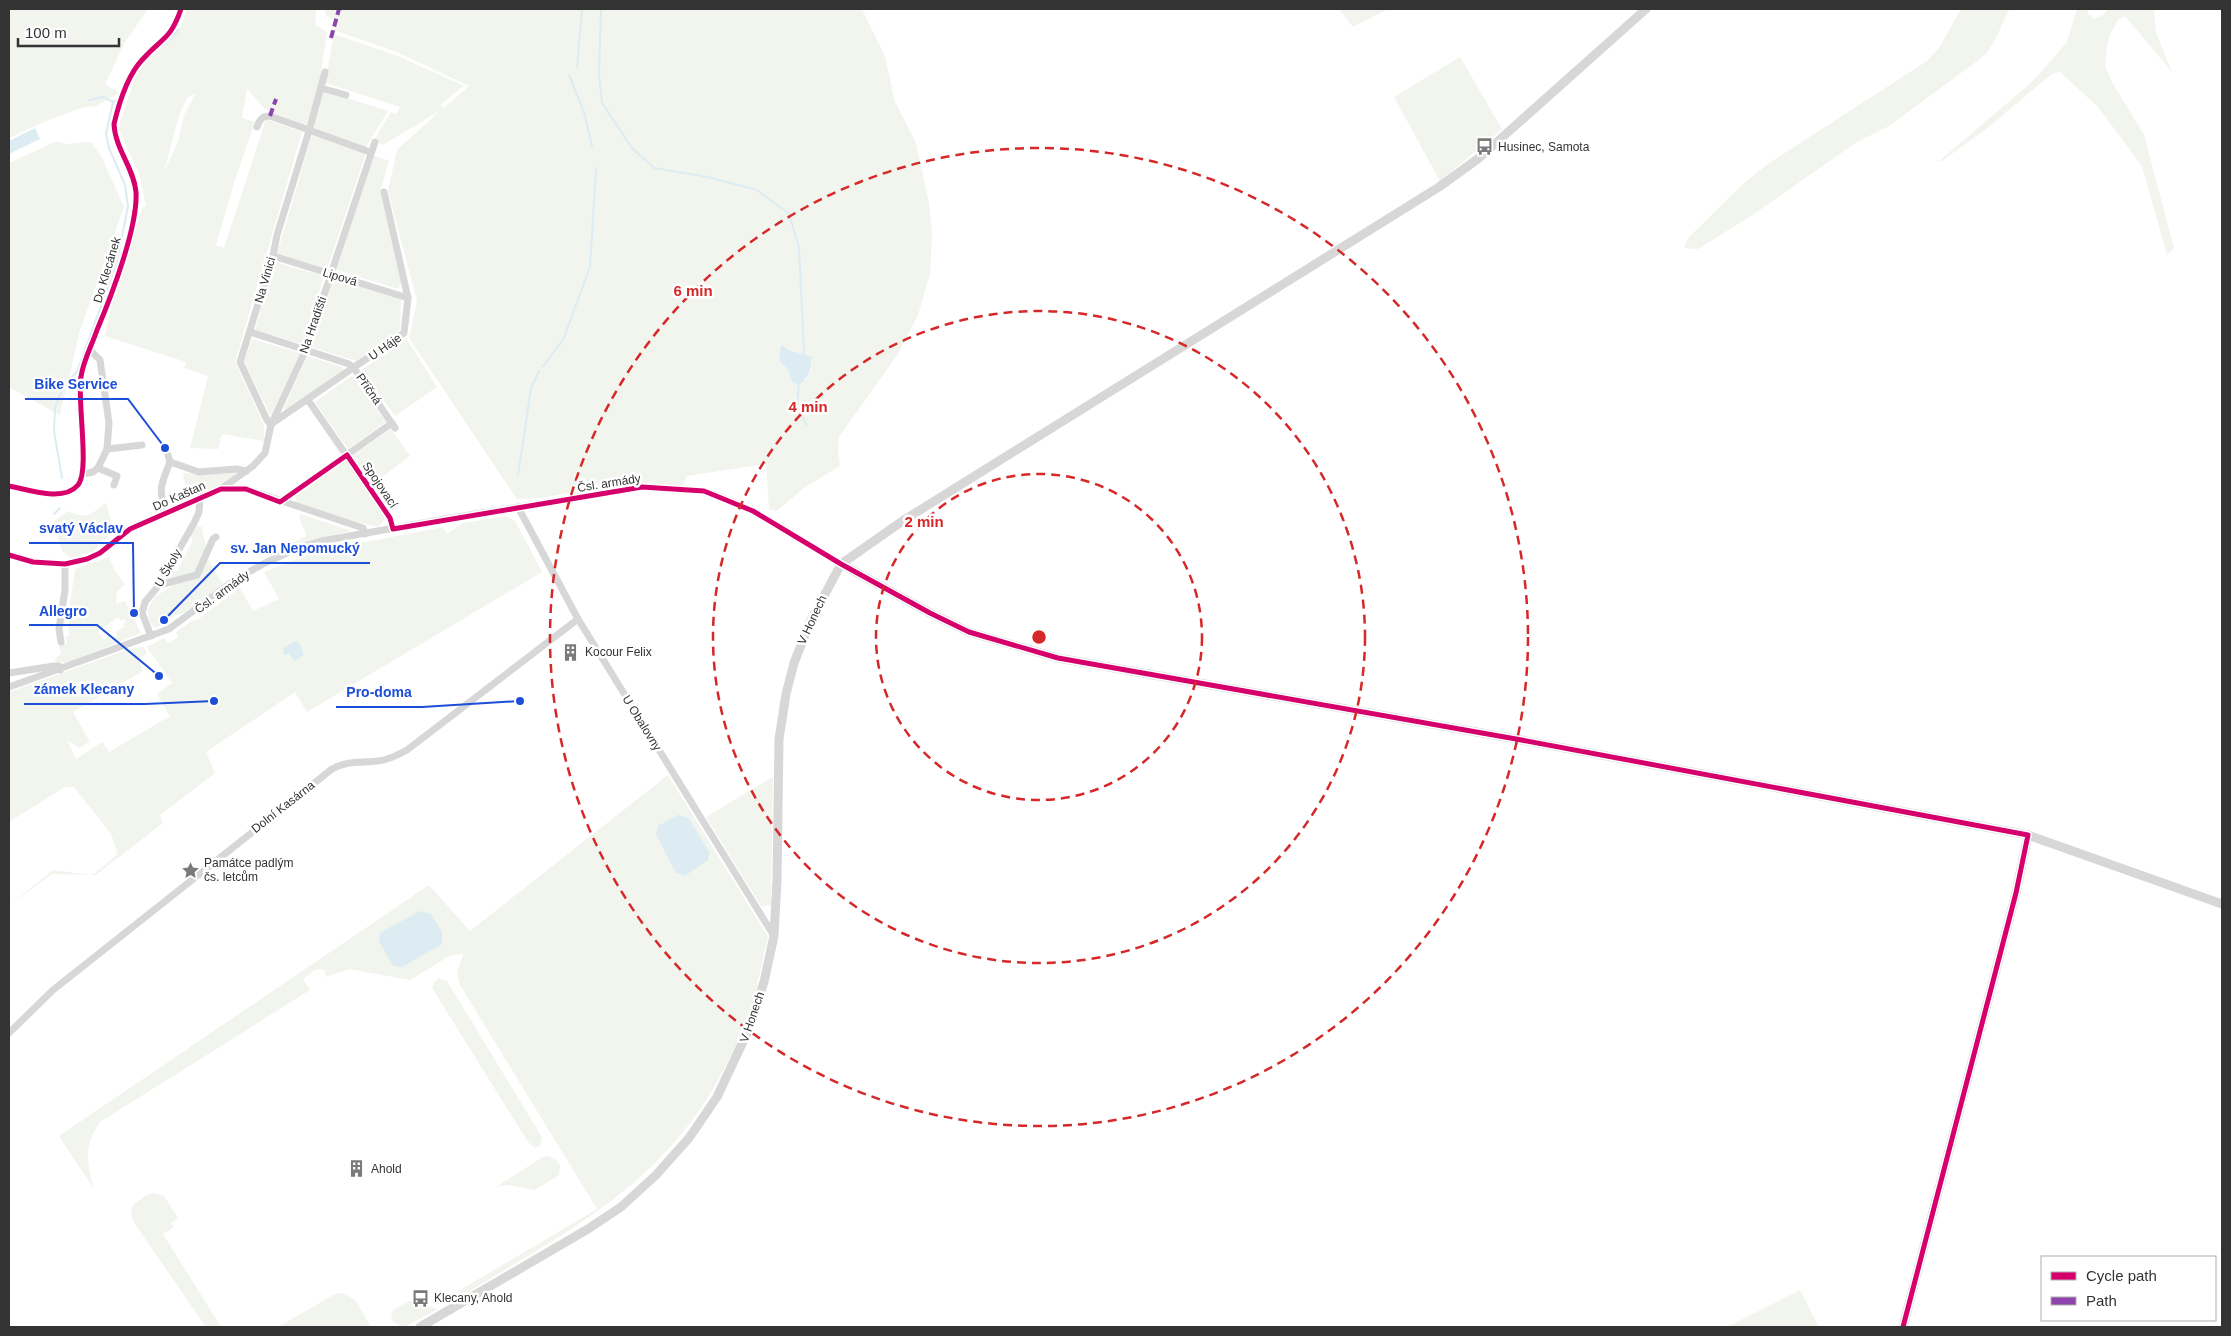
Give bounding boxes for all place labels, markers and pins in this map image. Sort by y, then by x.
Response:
bus stop icon: Husinec, Samota [1474,137,1494,157]
place label: Husinec, Samota [1498,140,1590,154]
callout: Bike Service [25,370,128,399]
callout: svatý Václav [29,514,133,543]
callout: sv. Jan Nepomucký [220,534,370,563]
callout: Allegro [29,596,97,625]
centre of rings [1030,628,1048,646]
building icon: Kocour Felix [561,642,581,662]
place label: Kocour Felix [585,645,652,659]
callout: zámek Klecany [24,675,145,704]
callout: Pro-doma [336,678,422,707]
place label: Památce padlým čs. letcům [204,856,293,884]
place icon: Památce padlým čs. letcům [180,860,200,880]
building icon: Ahold [347,1159,367,1179]
place label: Ahold [371,1162,402,1176]
bus stop icon: Klecany, Ahold [410,1288,430,1308]
place label: Klecany, Ahold [434,1291,513,1305]

